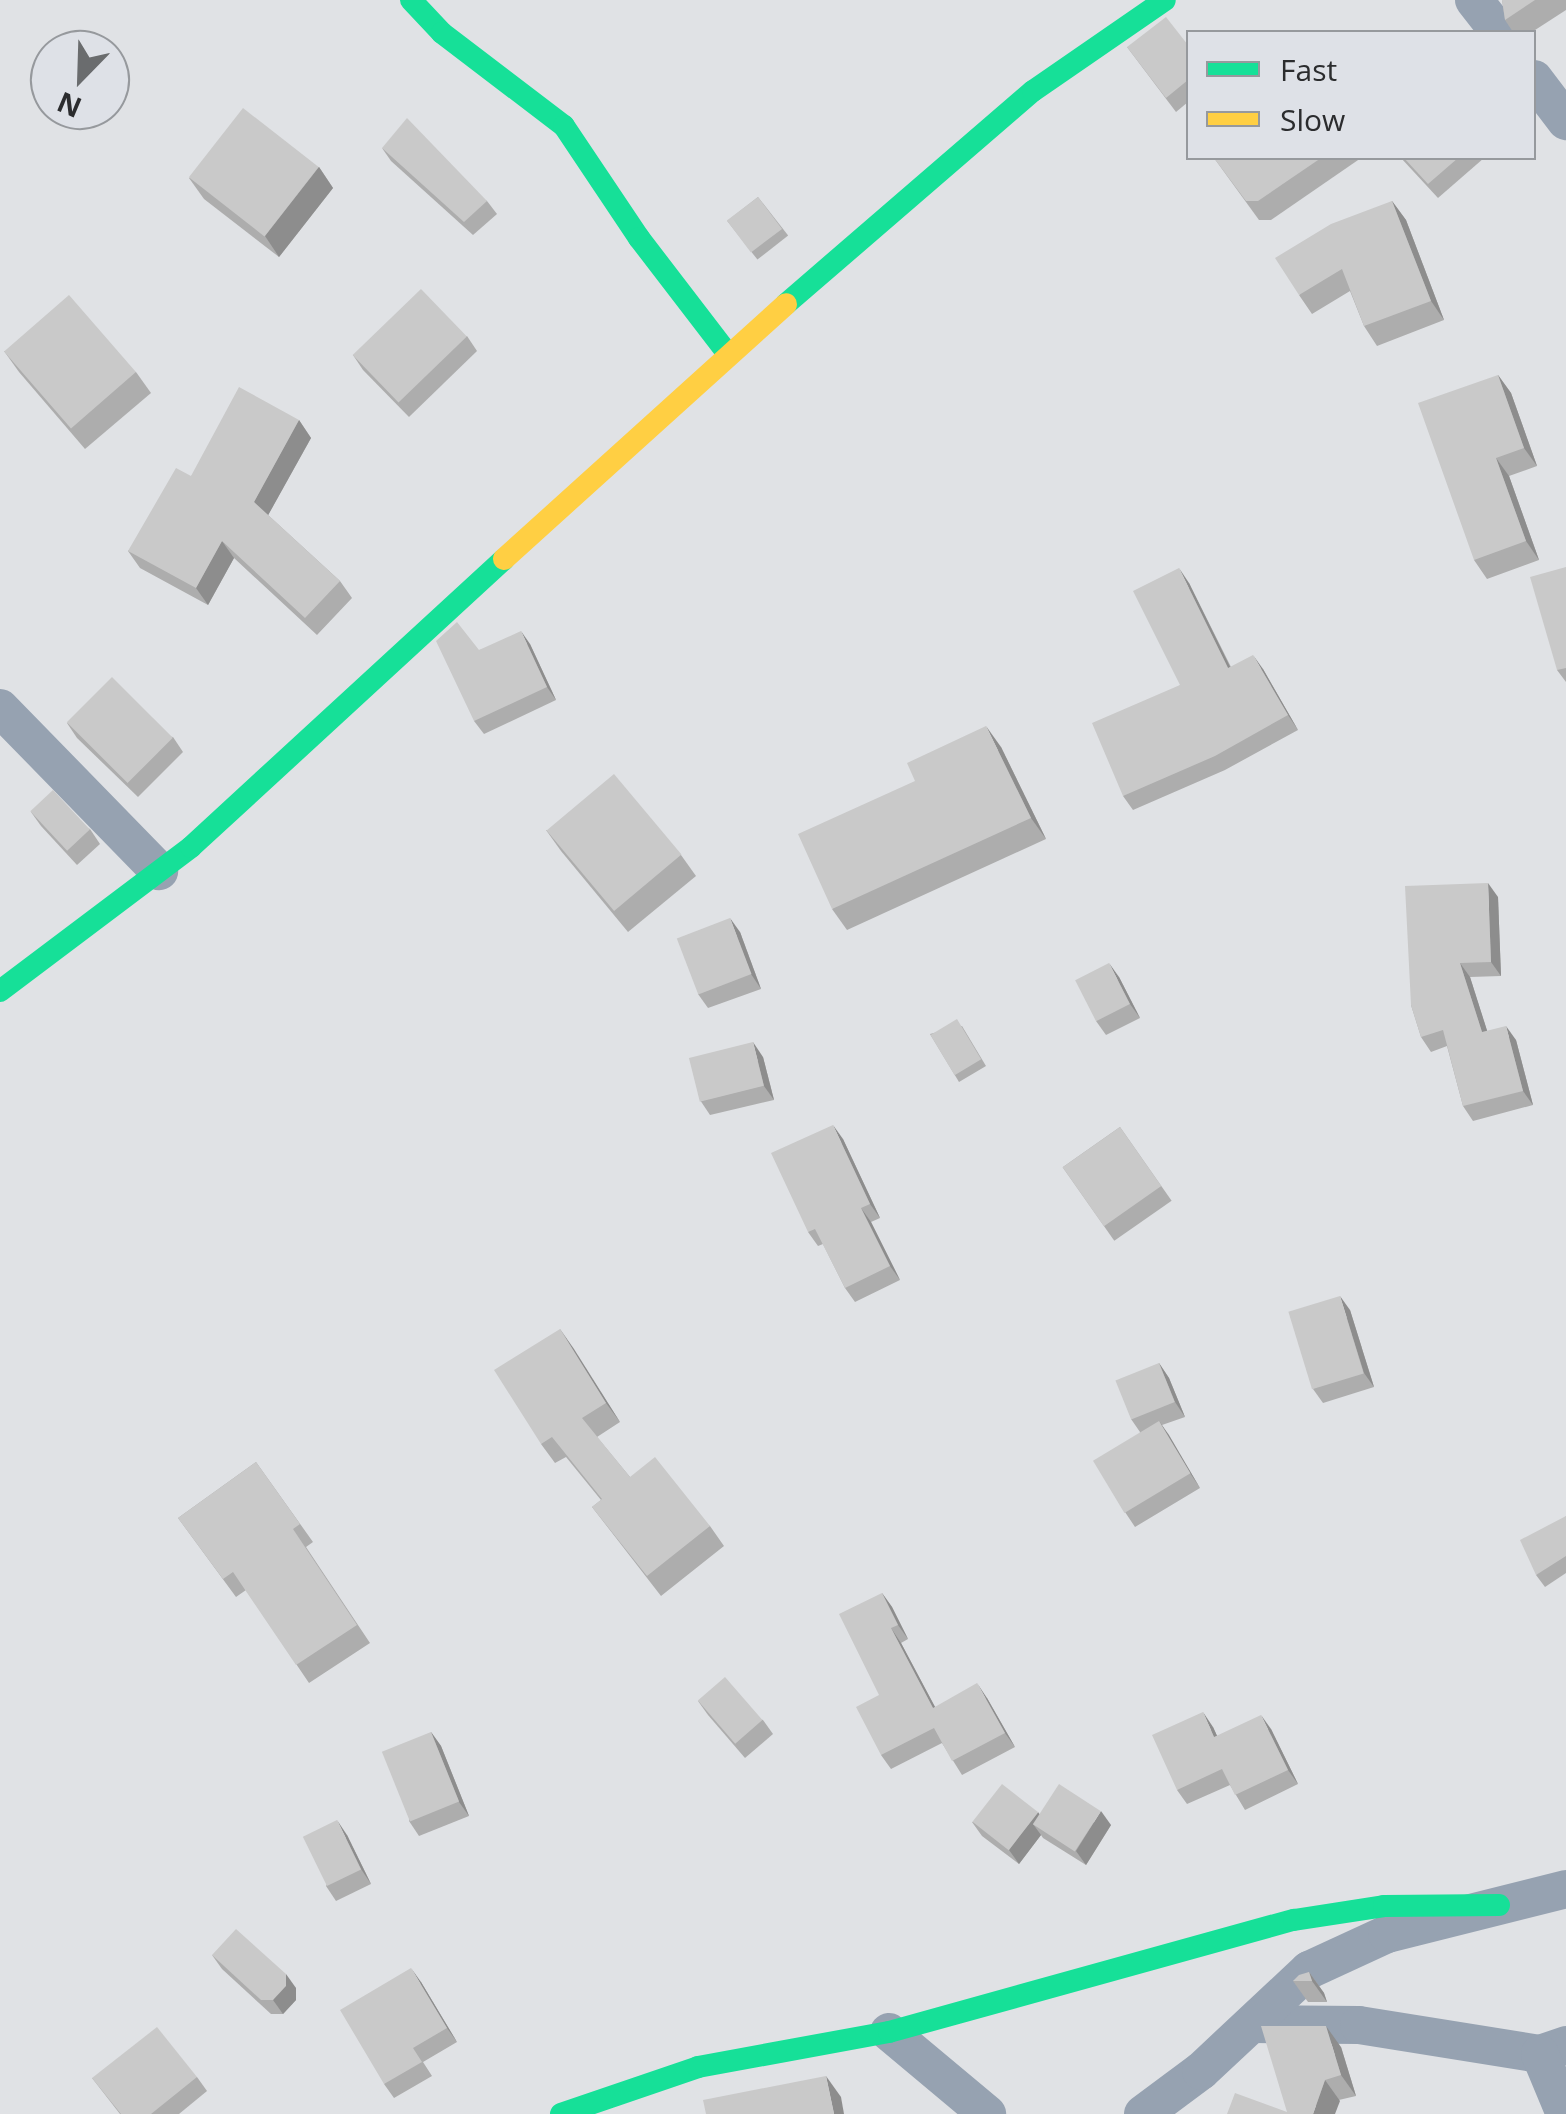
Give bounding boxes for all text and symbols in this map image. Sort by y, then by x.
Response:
north arrow [30,30,130,130]
legend [1186,30,1536,160]
text: Fast [1280,49,1337,90]
text: N [51,84,87,128]
text: Slow [1280,99,1345,140]

